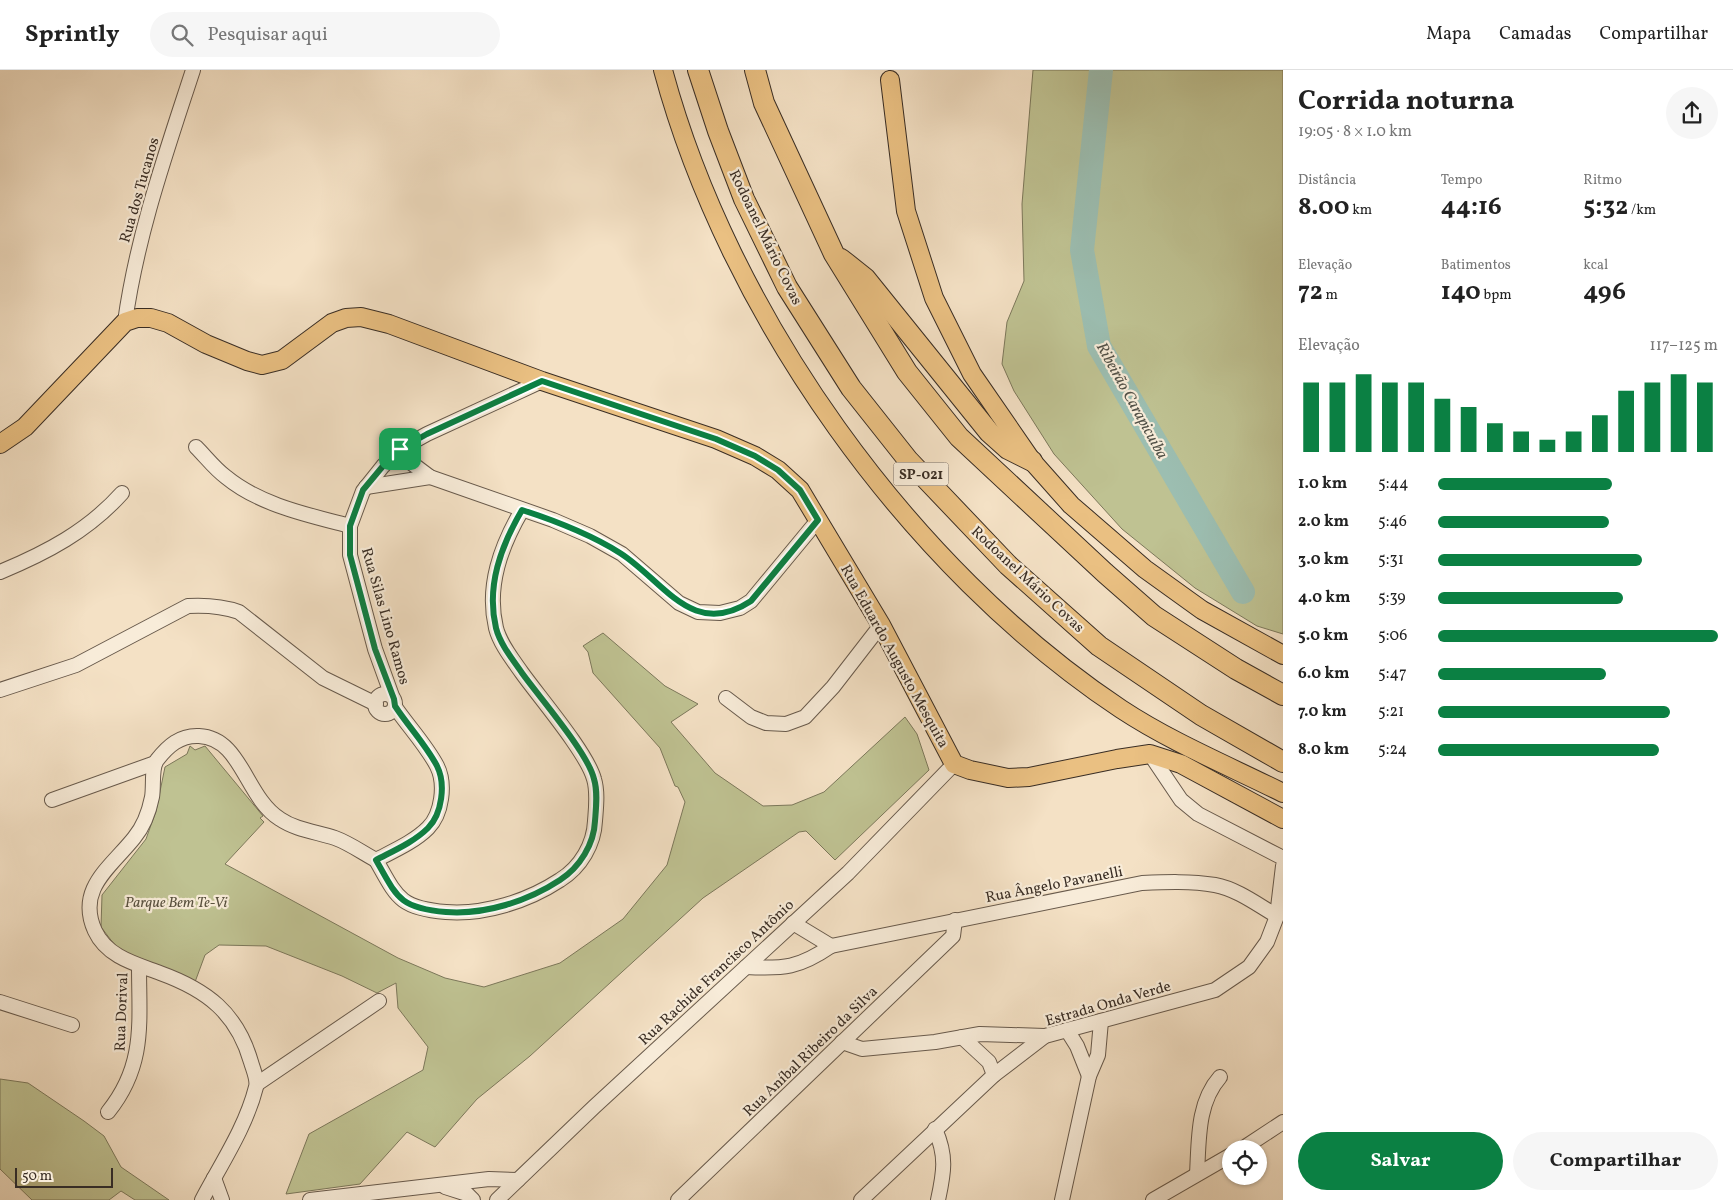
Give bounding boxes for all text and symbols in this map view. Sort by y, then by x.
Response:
search box [150,12,500,57]
text: Sprintly [25,18,120,52]
icon: search [168,21,196,49]
text: Pesquisar aqui [208,22,328,48]
text: Mapa [1426,22,1471,47]
text: Camadas [1499,22,1572,47]
text: Compartilhar [1600,22,1708,47]
text: Corrida noturna [1298,82,1515,121]
button: share [1666,87,1718,139]
text: 19:05 · 8 × 1.0 km [1298,121,1412,143]
street label: Rua dos Tucanos [115,135,166,246]
street label: Rodoanel Mário Covas [723,167,807,309]
text: Distância [1298,171,1356,190]
text: Tempo [1441,171,1482,190]
text: Ritmo [1583,171,1622,190]
text: 8.00 [1298,190,1349,225]
text: 44:16 [1441,190,1502,225]
text: 5:32 [1583,190,1628,225]
text: km [1349,201,1372,220]
text: /km [1628,201,1656,220]
text: Elevação [1298,256,1352,275]
text: Batimentos [1441,256,1511,275]
text: kcal [1583,256,1608,275]
text: 72 [1298,275,1323,310]
text: 140 [1441,275,1481,310]
text: 496 [1583,275,1626,310]
text: m [1323,286,1338,305]
text: bpm [1481,286,1512,305]
text: Elevação [1298,335,1360,357]
text: 117–125 m [1650,335,1718,357]
water label: Ribeirão Carapicuíba [1090,339,1173,464]
pin [379,428,421,470]
icon: arrive [386,435,414,463]
road number: SP-021 [894,462,948,486]
text: 1.0 km [1298,473,1347,495]
text: 5:44 [1378,473,1409,495]
text: 2.0 km [1298,511,1349,533]
text: 5:46 [1378,511,1407,533]
street label: Rodoanel Mário Covas [966,522,1088,638]
street label: Rua Silas Lino Ramos [355,545,414,687]
text: 3.0 km [1298,549,1349,571]
text: 5:31 [1378,549,1404,571]
street label: Rua Eduardo Augusto Mesquita [834,561,953,752]
text: 4.0 km [1298,587,1350,609]
text: 5:39 [1378,587,1406,609]
text: 5.0 km [1298,625,1348,647]
text: 5:06 [1378,625,1407,647]
text: 6.0 km [1298,663,1350,685]
text: 5:47 [1378,663,1407,685]
text: 7.0 km [1298,701,1347,723]
text: 5:21 [1378,701,1404,723]
text: 8.0 km [1298,739,1349,761]
text: 5:24 [1378,739,1407,761]
street label: Rua Ângelo Pavanelli [984,862,1125,909]
park label: Parque Bem Te-Vi [125,893,228,914]
street label: Rua Rachide Francisco Antônio [635,895,799,1051]
street label: Rua Dorival [111,972,134,1052]
street label: Estrada Onda Verde [1043,976,1174,1032]
street label: Rua Aníbal Ribeiro da Silva [739,982,883,1122]
button: Salvar [1298,1132,1503,1190]
button: Compartilhar [1513,1132,1718,1190]
map controls [1222,1140,1267,1185]
button: locate [1222,1140,1267,1185]
scale bar [15,1165,112,1188]
text: 50 m [22,1167,52,1186]

